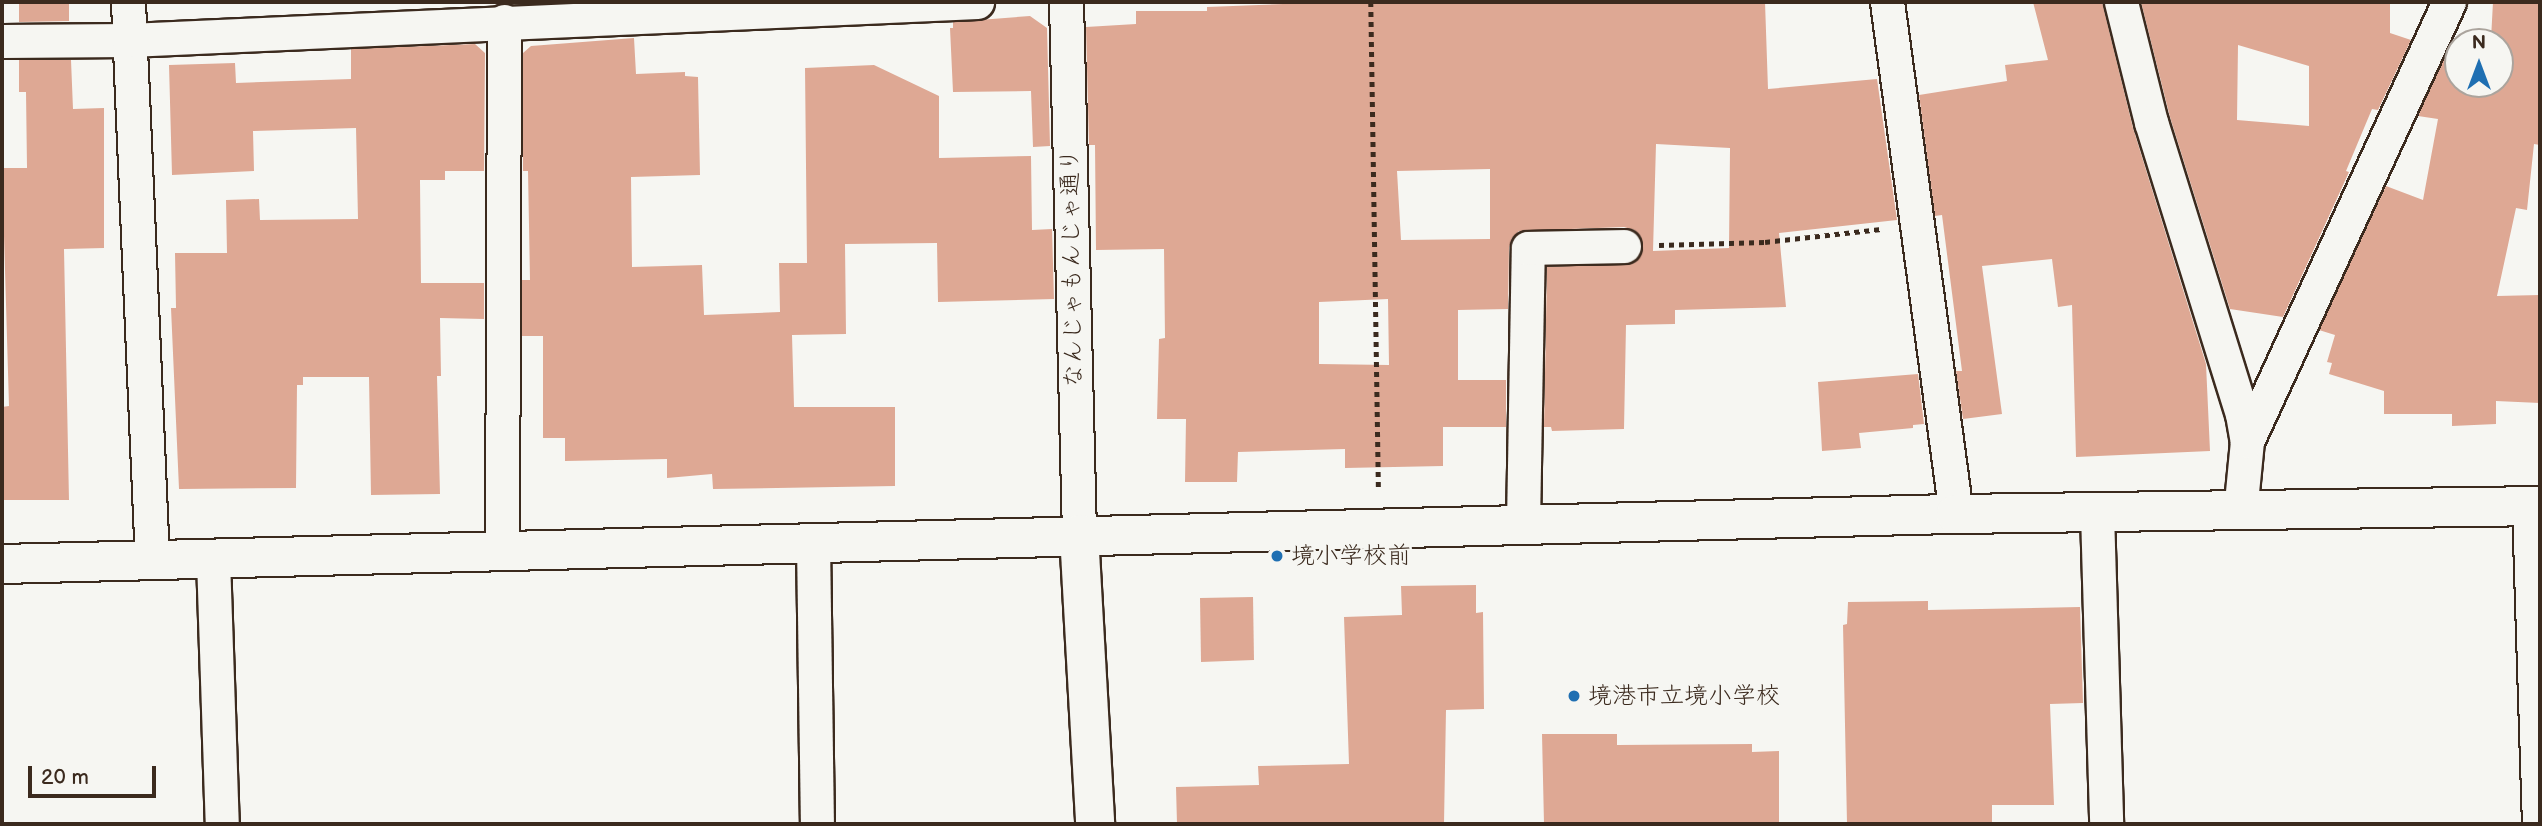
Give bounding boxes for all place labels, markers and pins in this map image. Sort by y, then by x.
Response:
place label: 境小学校前 [1291,542,1411,570]
marker: 境小学校前 [1269,548,1285,564]
place label: 境港市立境小学校 [1588,682,1780,710]
marker: 境港市立境小学校 [1566,688,1582,704]

